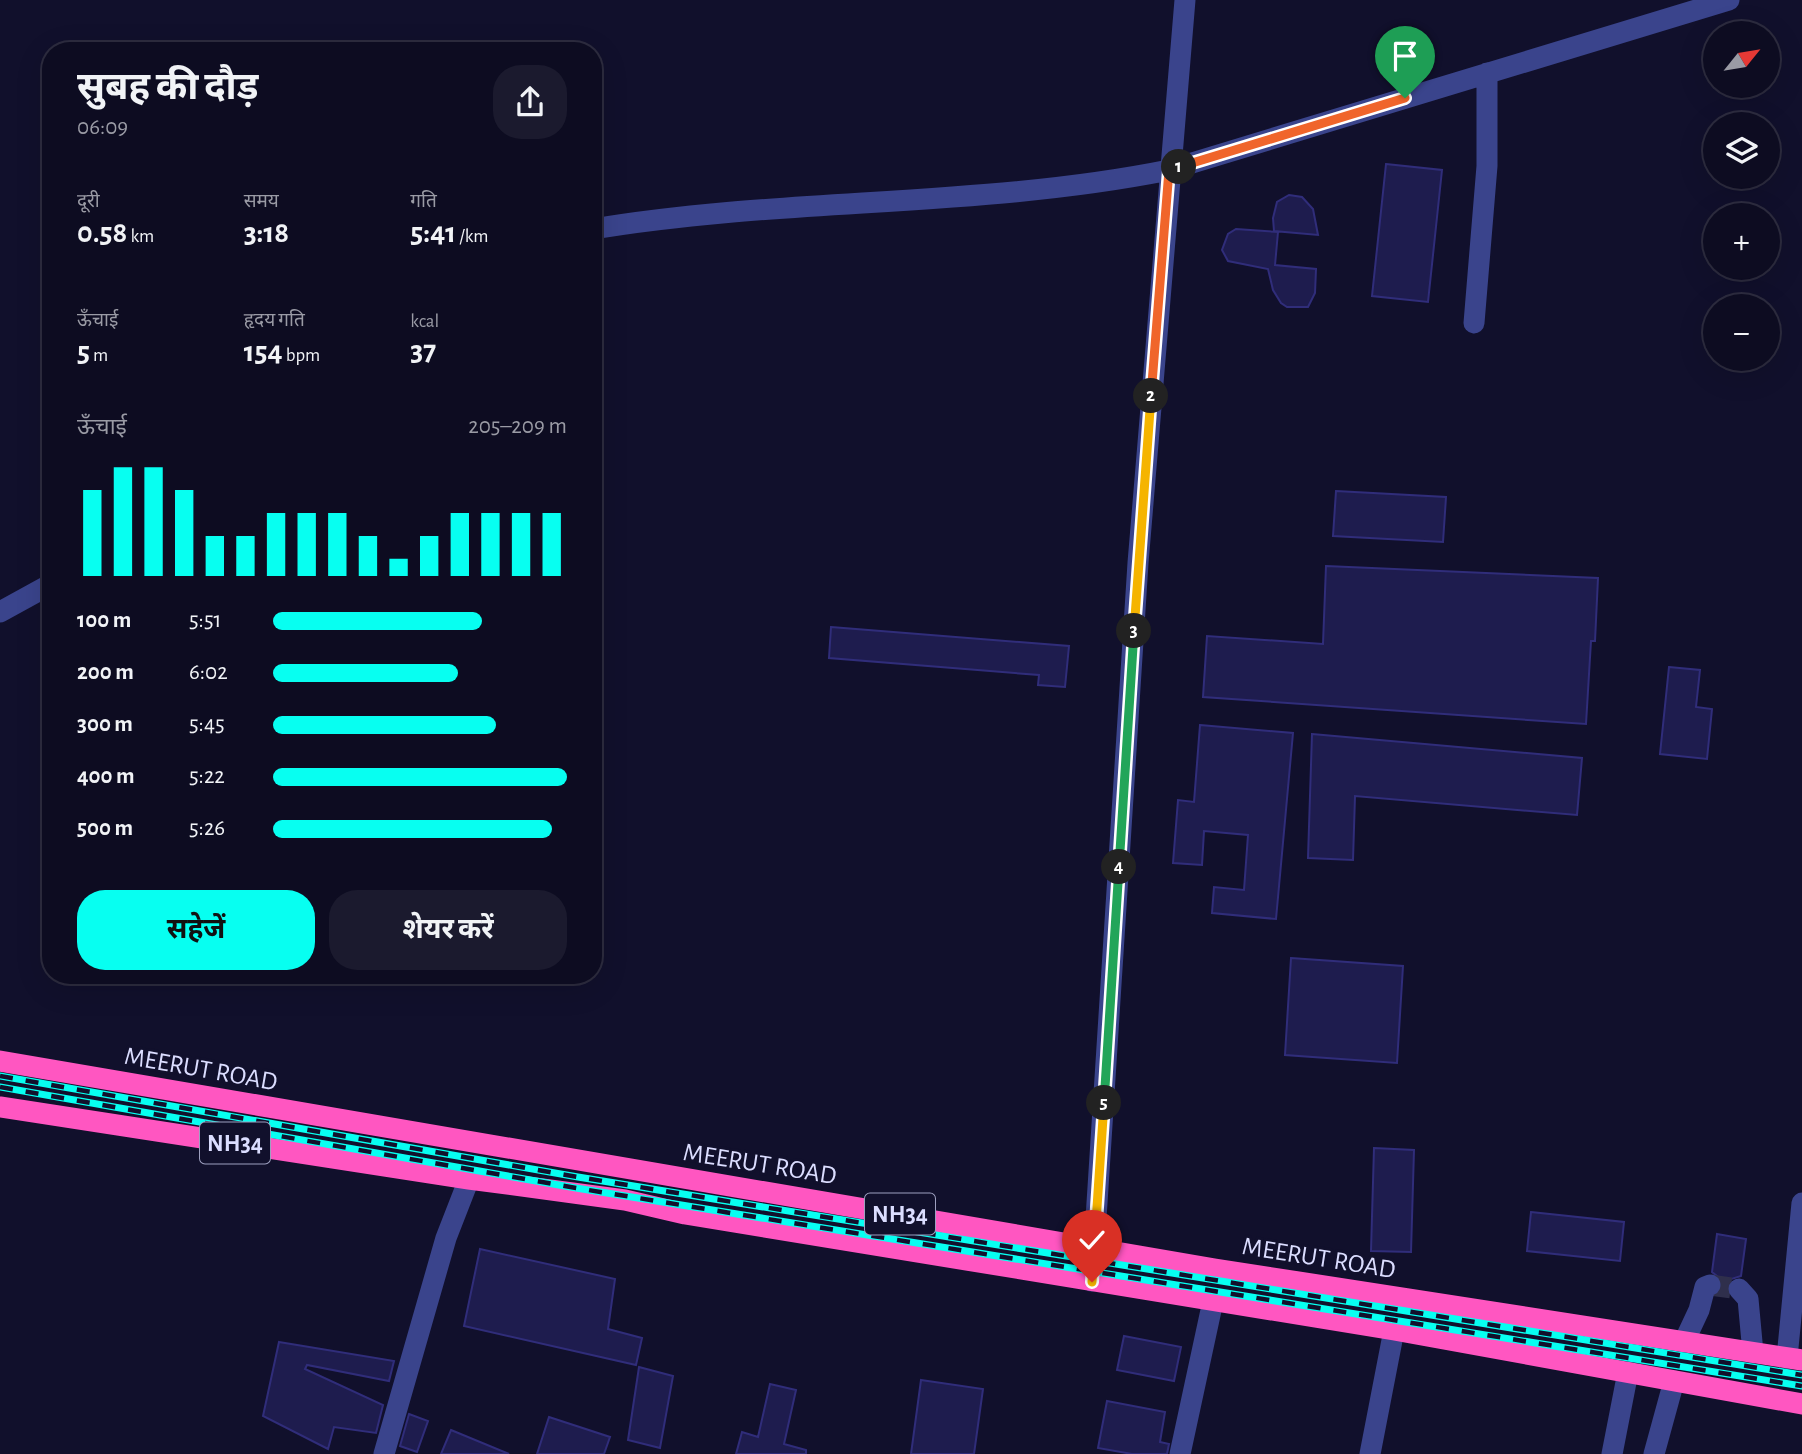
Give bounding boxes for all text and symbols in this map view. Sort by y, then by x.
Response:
north arrow [1703,21,1780,98]
map controls [1703,21,1780,371]
pin [1375,26,1435,98]
icon: arrive [1386,37,1424,75]
button: share [493,65,567,139]
text: सुबह की दौड़ [77,69,258,107]
button: layers [1703,112,1780,189]
text: 06:09 [77,116,128,139]
pin: 1 [1162,150,1196,184]
text: 1 [1175,157,1182,176]
text: दूरी [77,192,100,211]
text: समय [244,192,279,211]
text: गति [410,192,437,211]
button: + [1703,203,1780,280]
text: 0.58 [77,218,127,248]
text: 3:18 [244,218,289,248]
text: 5:41 [410,218,456,248]
text: km [127,227,154,246]
text: /km [456,227,489,246]
button: − [1703,294,1780,371]
text: ऊँचाई [77,311,118,330]
text: हृदय गति [244,311,305,330]
text: kcal [410,312,439,331]
text: 37 [410,336,436,366]
text: 5 [77,337,90,367]
text: 154 [244,337,283,367]
text: m [90,346,108,365]
text: bpm [283,346,320,365]
pin: 2 [1134,378,1168,414]
text: 2 [1146,386,1155,405]
text: 205–209 m [468,415,567,438]
text: ऊँचाई [77,416,127,439]
text: 100 m [77,609,131,632]
text: 5:51 [189,609,221,632]
pin: 3 [1116,614,1152,648]
text: 3 [1129,621,1138,640]
text: 200 m [77,661,134,684]
text: 6:02 [189,661,228,684]
text: 300 m [77,713,133,736]
text: 5:45 [189,713,225,736]
text: 400 m [77,765,135,788]
text: 5:22 [189,765,225,788]
text: 500 m [77,817,133,840]
text: 5:26 [189,817,225,840]
pin: 4 [1102,850,1136,884]
text: 4 [1114,857,1123,876]
button: सहेजें [77,890,315,970]
button: शेयर करें [329,890,567,970]
street label: MEERUT ROAD [122,1043,279,1095]
pin: 5 [1086,1086,1122,1120]
text: 5 [1099,1093,1108,1112]
road number: NH34 [200,1122,270,1163]
street label: MEERUT ROAD [681,1139,838,1189]
road number: NH34 [865,1194,935,1234]
pin [1062,1210,1122,1282]
icon: check [1073,1221,1111,1259]
street label: MEERUT ROAD [1240,1233,1397,1283]

